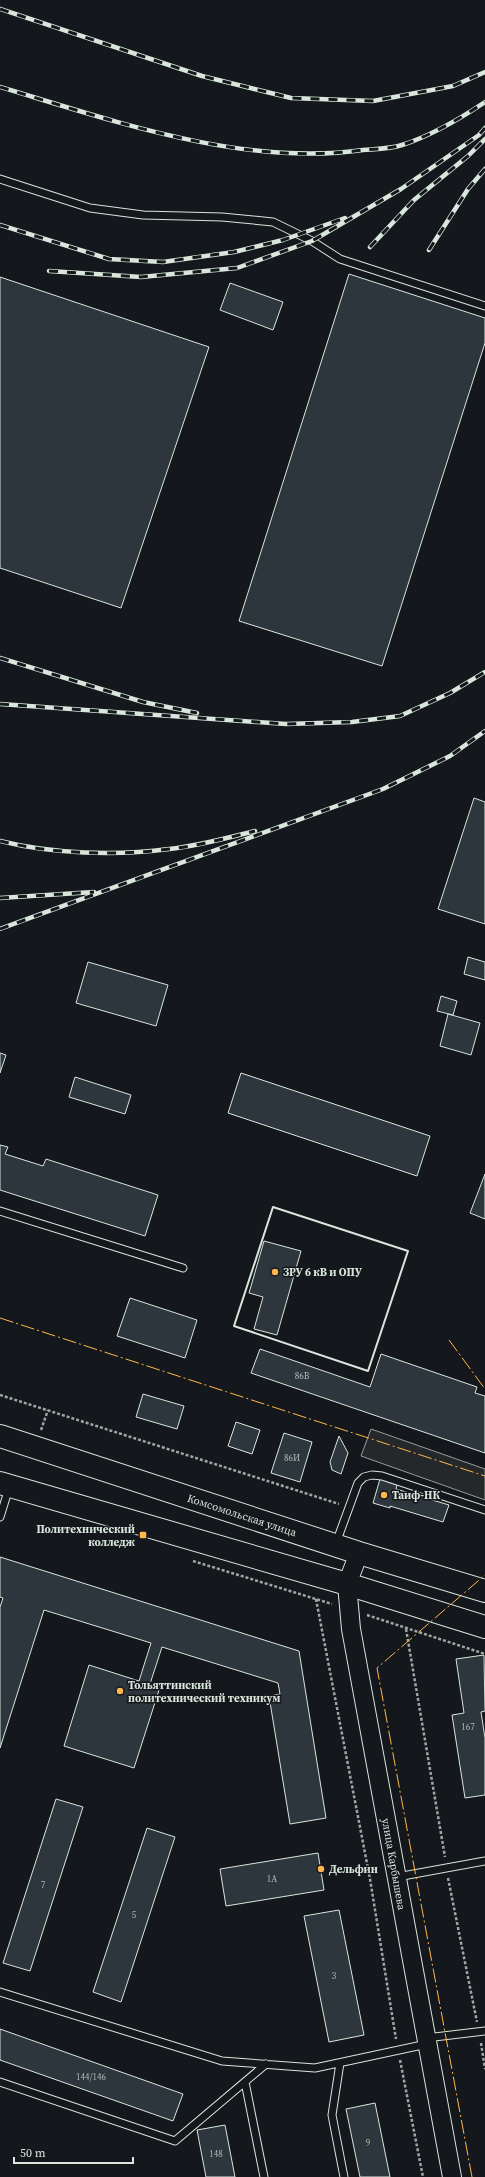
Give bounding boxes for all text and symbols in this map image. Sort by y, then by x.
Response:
place label: ЗРУ 6 кВ и ОПУ [283,1265,363,1280]
marker: ЗРУ 6 кВ и ОПУ [270,1267,280,1277]
house number: 86В [295,1370,310,1382]
house number: 86И [284,1452,300,1464]
place label: Таиф-НК [392,1488,440,1503]
marker: Таиф-НК [379,1490,389,1500]
street label: Комсомольская улица [185,1491,299,1540]
place label: Политехнический колледж [36,1522,136,1550]
marker: Политехнический колледж [138,1530,148,1540]
place label: Тольяттинский политехнический техникум [128,1678,280,1706]
marker: Тольяттинский политехнический техникум [115,1686,125,1696]
house number: 167 [461,1721,475,1733]
street label: улица Карбышева [378,1817,409,1912]
place label: Дельфин [329,1862,378,1877]
marker: Дельфин [316,1864,326,1874]
house number: 1А [267,1873,277,1885]
house number: 7 [41,1879,46,1891]
house number: 5 [132,1909,137,1921]
house number: 3 [332,1970,337,1982]
house number: 144/146 [76,2071,106,2083]
house number: 9 [366,2137,371,2149]
scale bar [14,2139,133,2165]
text: 50 m [20,2145,46,2161]
house number: 148 [209,2148,223,2160]

